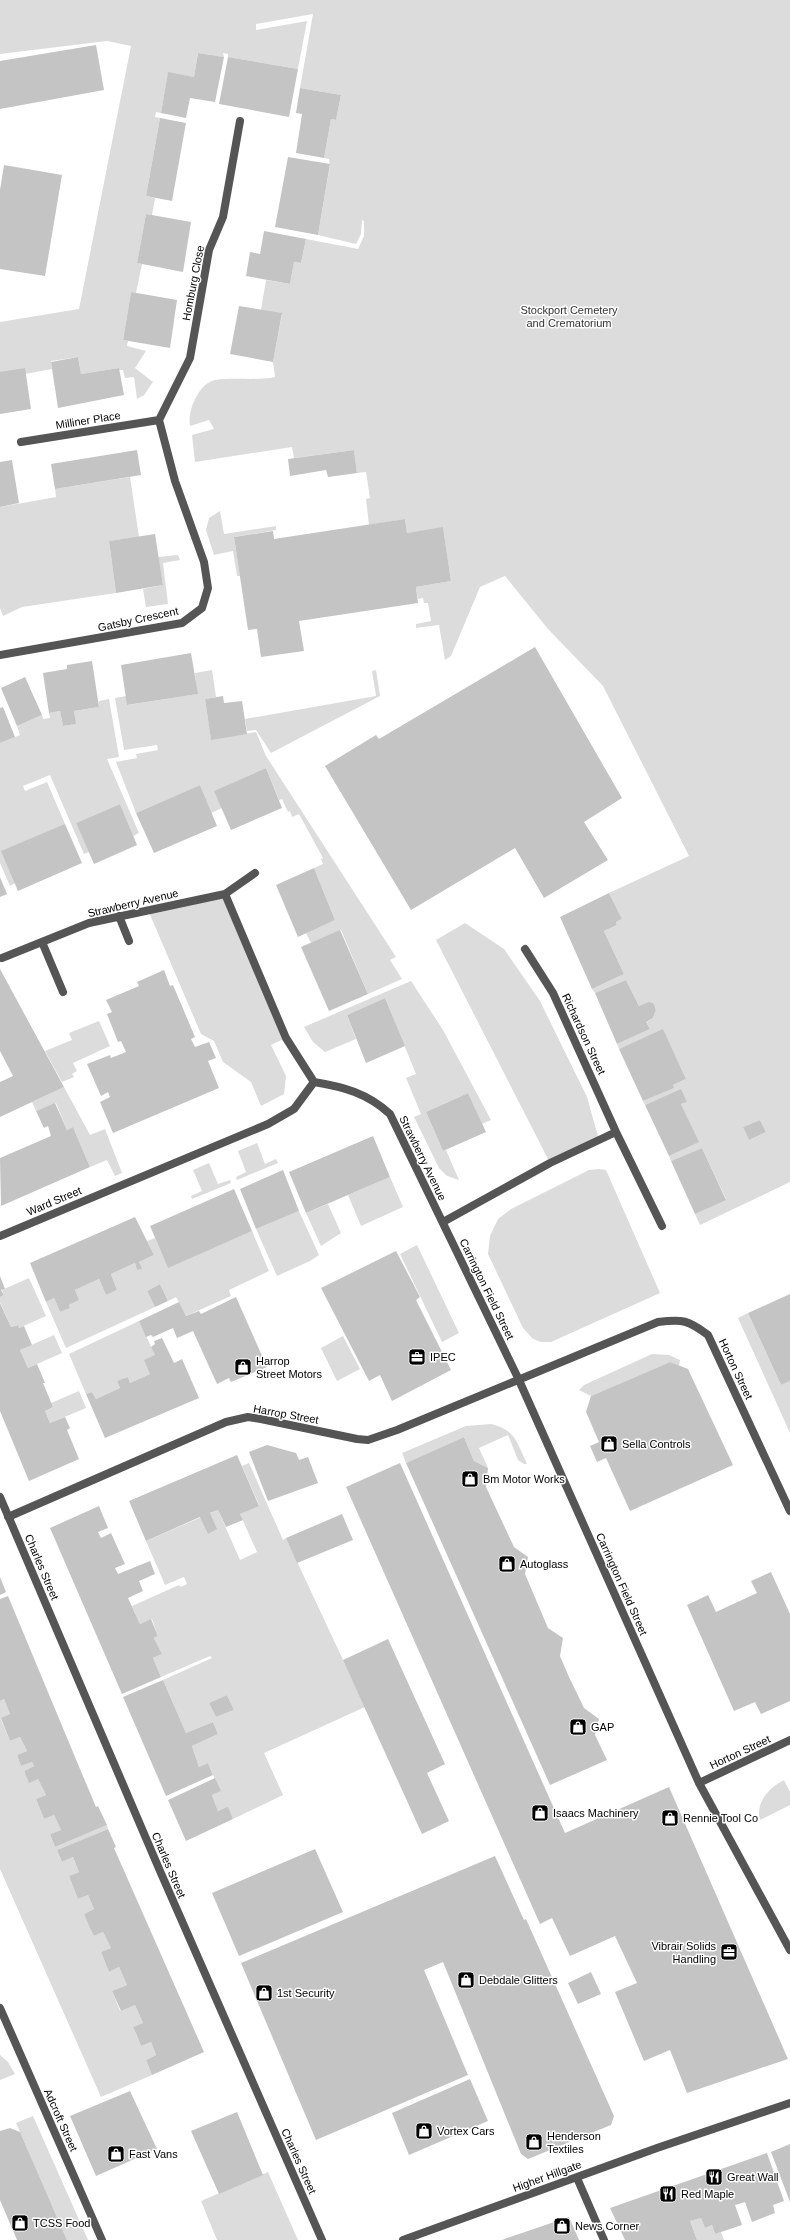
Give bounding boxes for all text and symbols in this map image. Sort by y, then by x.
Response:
street label: Homburg Close [180,244,206,322]
park label: Stockport Cemetery and Crematorium [520,304,618,329]
street label: Milliner Place [55,409,121,431]
street label: Gatsby Crescent [97,605,179,633]
street label: Strawberry Avenue [86,887,180,919]
street label: Richardson Street [560,992,608,1076]
street label: Strawberry Avenue [397,1114,449,1202]
street label: Ward Street [25,1184,83,1218]
street label: Carrington Field Street [457,1237,517,1341]
street label: Horton Street [717,1337,755,1401]
office icon: IPEC [407,1347,427,1367]
place label: IPEC [430,1351,456,1363]
place label: Harrop Street Motors [256,1355,323,1380]
shop icon: Harrop Street Motors [233,1357,253,1377]
street label: Harrop Street [252,1402,320,1426]
shop icon: Sella Controls [599,1434,619,1454]
place label: Sella Controls [622,1438,691,1450]
shop icon: Bm Motor Works [460,1469,480,1489]
place label: Bm Motor Works [483,1473,565,1485]
street label: Carrington Field Street [594,1531,650,1637]
street label: Charles Street [23,1532,61,1602]
shop icon: Autoglass [497,1554,517,1574]
place label: Autoglass [520,1558,569,1570]
shop icon: GAP [568,1717,588,1737]
place label: GAP [591,1721,614,1733]
street label: Horton Street [708,1733,772,1771]
shop icon: Isaacs Machinery [530,1803,550,1823]
place label: Isaacs Machinery [553,1807,639,1819]
shop icon: Rennie Tool Co [660,1808,680,1828]
place label: Rennie Tool Co [683,1812,758,1824]
street label: Charles Street [150,1830,188,1900]
place label: Vibrair Solids Handling [651,1940,716,1965]
office icon: Vibrair Solids Handling [719,1942,739,1962]
shop icon: Debdale Glitters [456,1970,476,1990]
place label: Debdale Glitters [479,1974,558,1986]
shop icon: 1st Security [254,1983,274,2003]
place label: 1st Security [277,1987,335,1999]
street label: Adcroft Street [42,2087,80,2153]
shop icon: Vortex Cars [414,2121,434,2141]
place label: Vortex Cars [437,2125,495,2137]
street label: Charles Street [279,2126,319,2196]
place label: Henderson Textiles [547,2130,601,2155]
shop icon: Henderson Textiles [524,2132,544,2152]
shop icon: Fast Vans [106,2144,126,2164]
place label: Fast Vans [129,2148,178,2160]
street label: Higher Hillgate [511,2158,583,2194]
restaurant icon: Great Wall [704,2167,724,2187]
place label: Great Wall [727,2171,779,2183]
restaurant icon: Red Maple [658,2184,678,2204]
place label: Red Maple [681,2188,734,2200]
shop icon: TCSS Food [10,2213,30,2233]
shop icon: News Corner [552,2216,572,2236]
place label: TCSS Food [33,2217,90,2229]
place label: News Corner [575,2220,640,2232]

